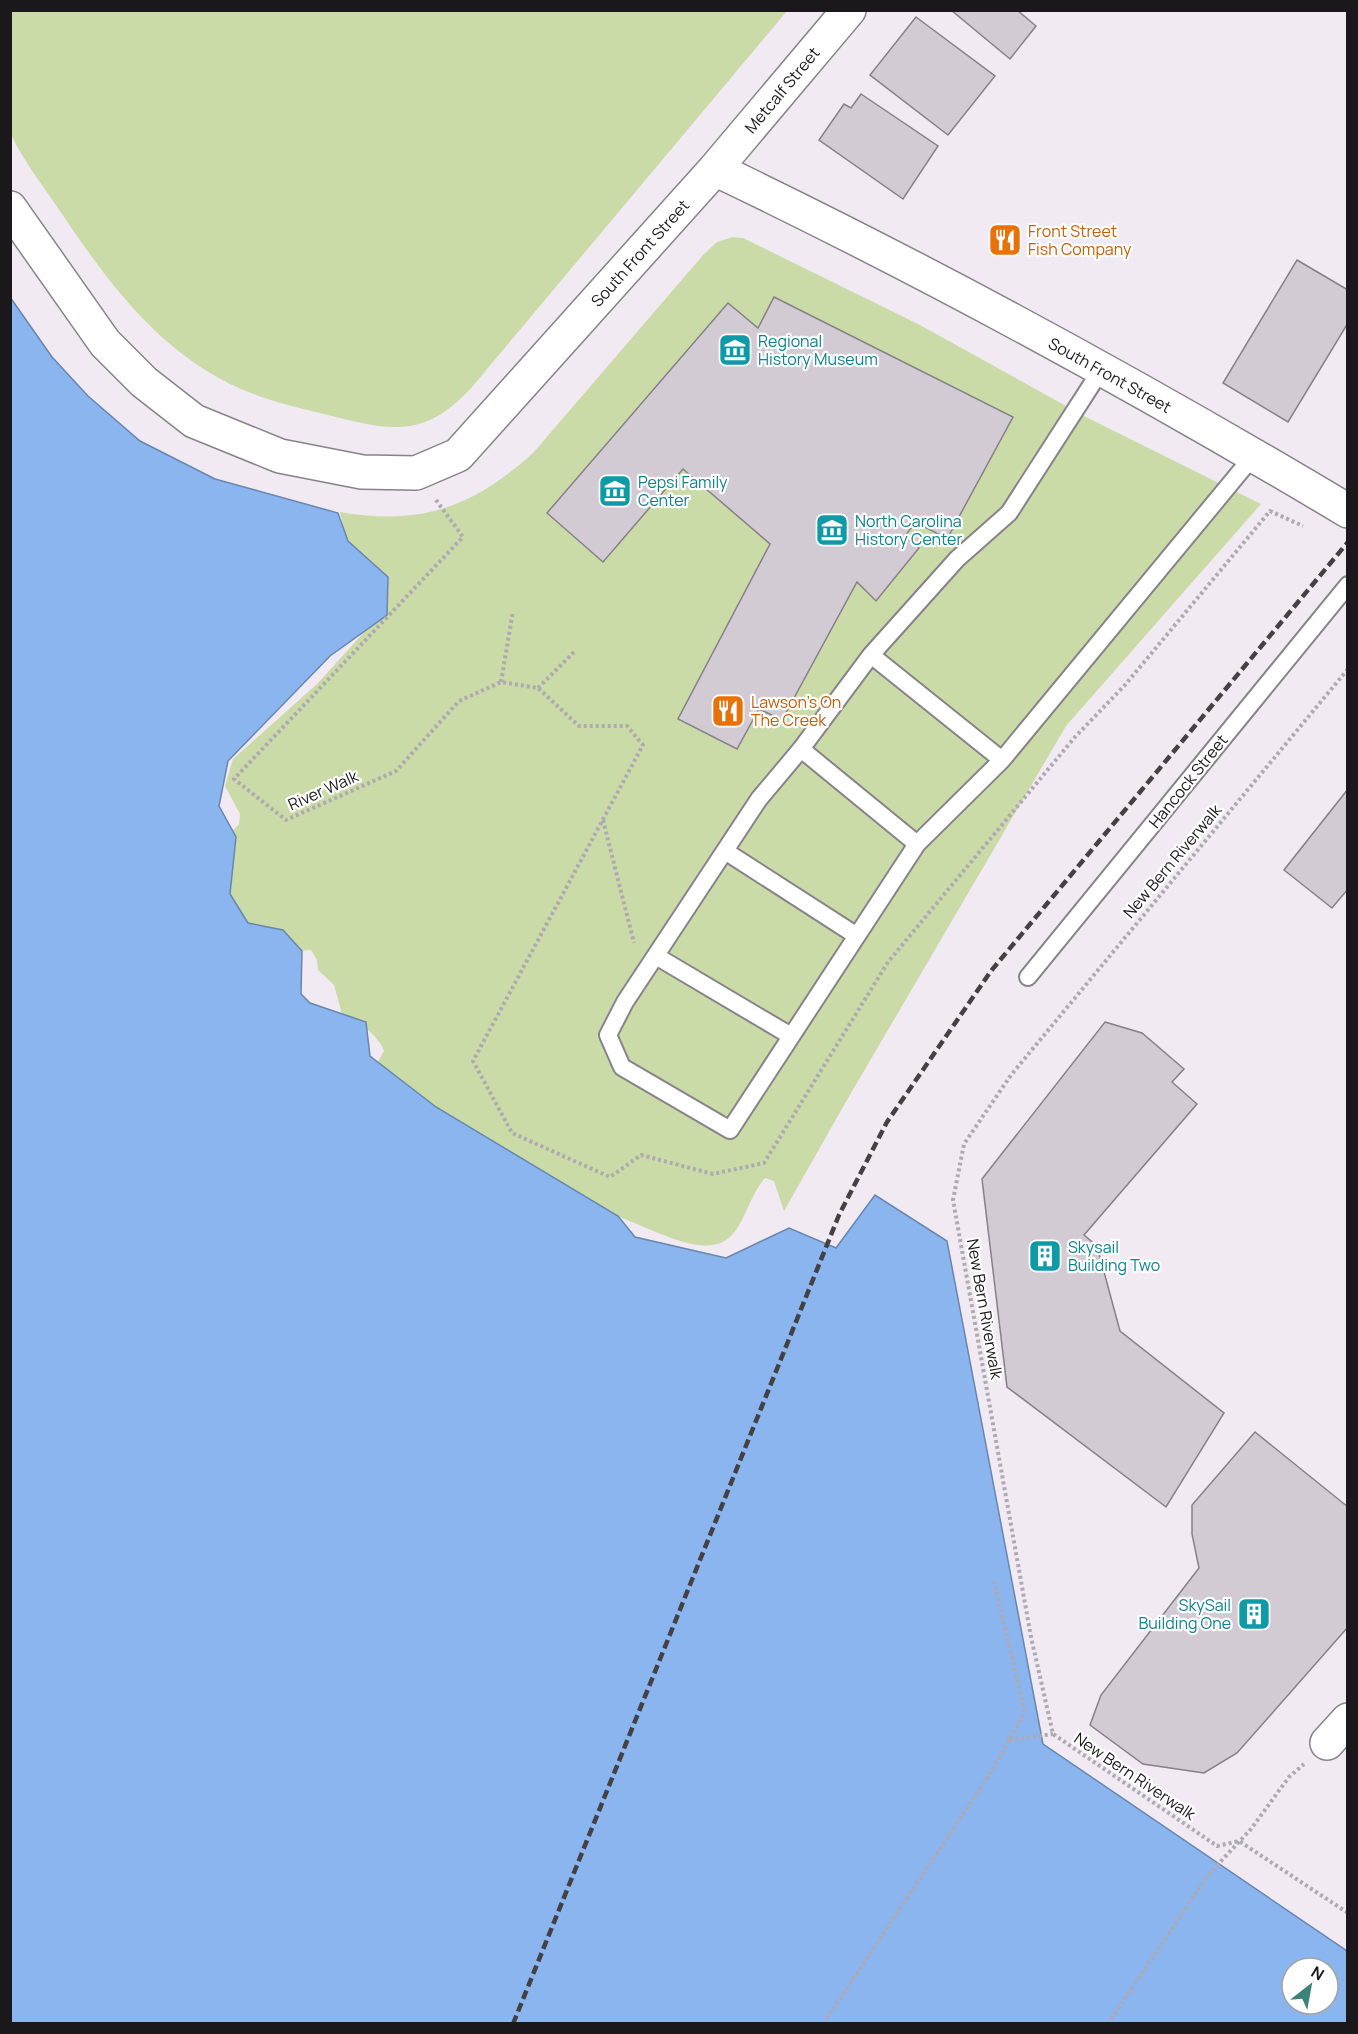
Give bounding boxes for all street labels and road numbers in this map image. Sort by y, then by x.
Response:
street label: Metcalf Street [739,42,825,138]
street label: South Front Street [586,195,694,311]
street label: South Front Street [1045,332,1175,418]
street label: Hancock Street [1143,730,1233,832]
street label: River Walk [284,764,363,815]
street label: New Bern Riverwalk [1118,799,1227,923]
street label: New Bern Riverwalk [962,1237,1008,1382]
street label: New Bern Riverwalk [1070,1727,1201,1825]

